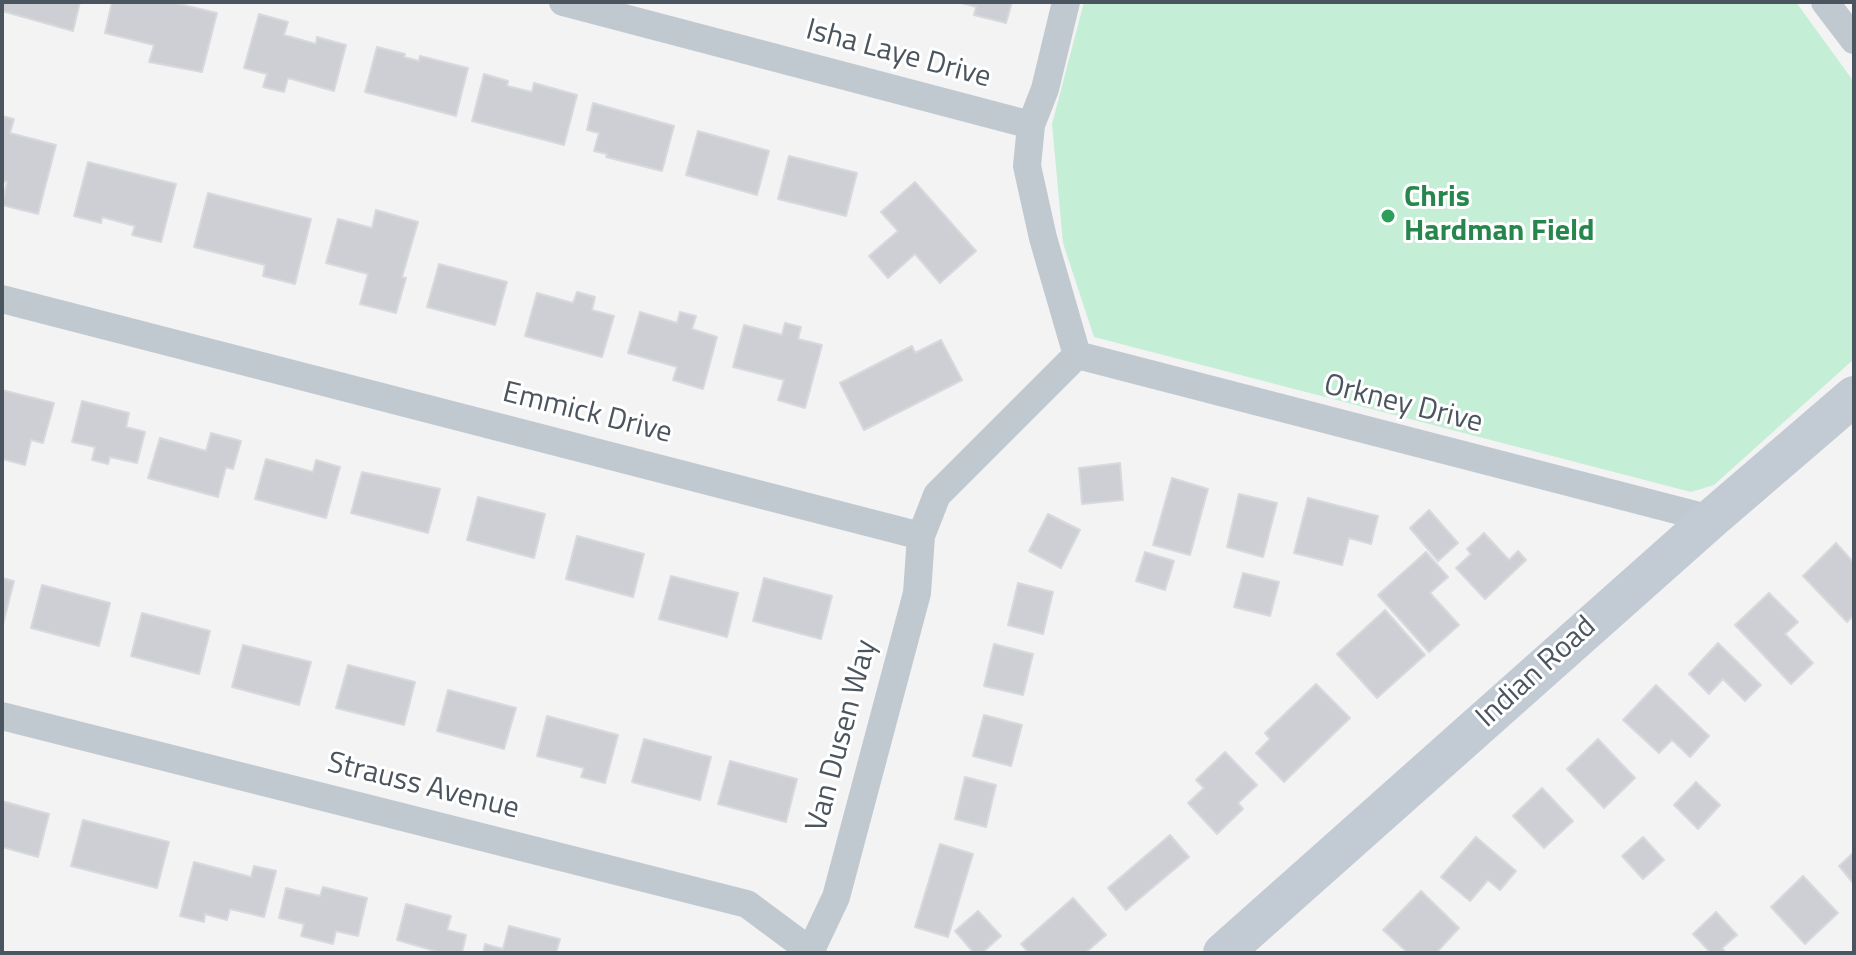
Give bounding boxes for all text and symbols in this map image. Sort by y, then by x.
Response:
street label: Isha Laye Drive [802,13,994,97]
place label: Chris Hardman Field [1404,181,1594,252]
marker: Chris Hardman Field [1379,207,1397,225]
street label: Orkney Drive [1320,368,1486,442]
street label: Emmick Drive [499,376,675,452]
street label: Indian Road [1470,610,1604,736]
street label: Van Dusen Way [800,636,886,836]
street label: Strauss Avenue [323,746,523,828]

